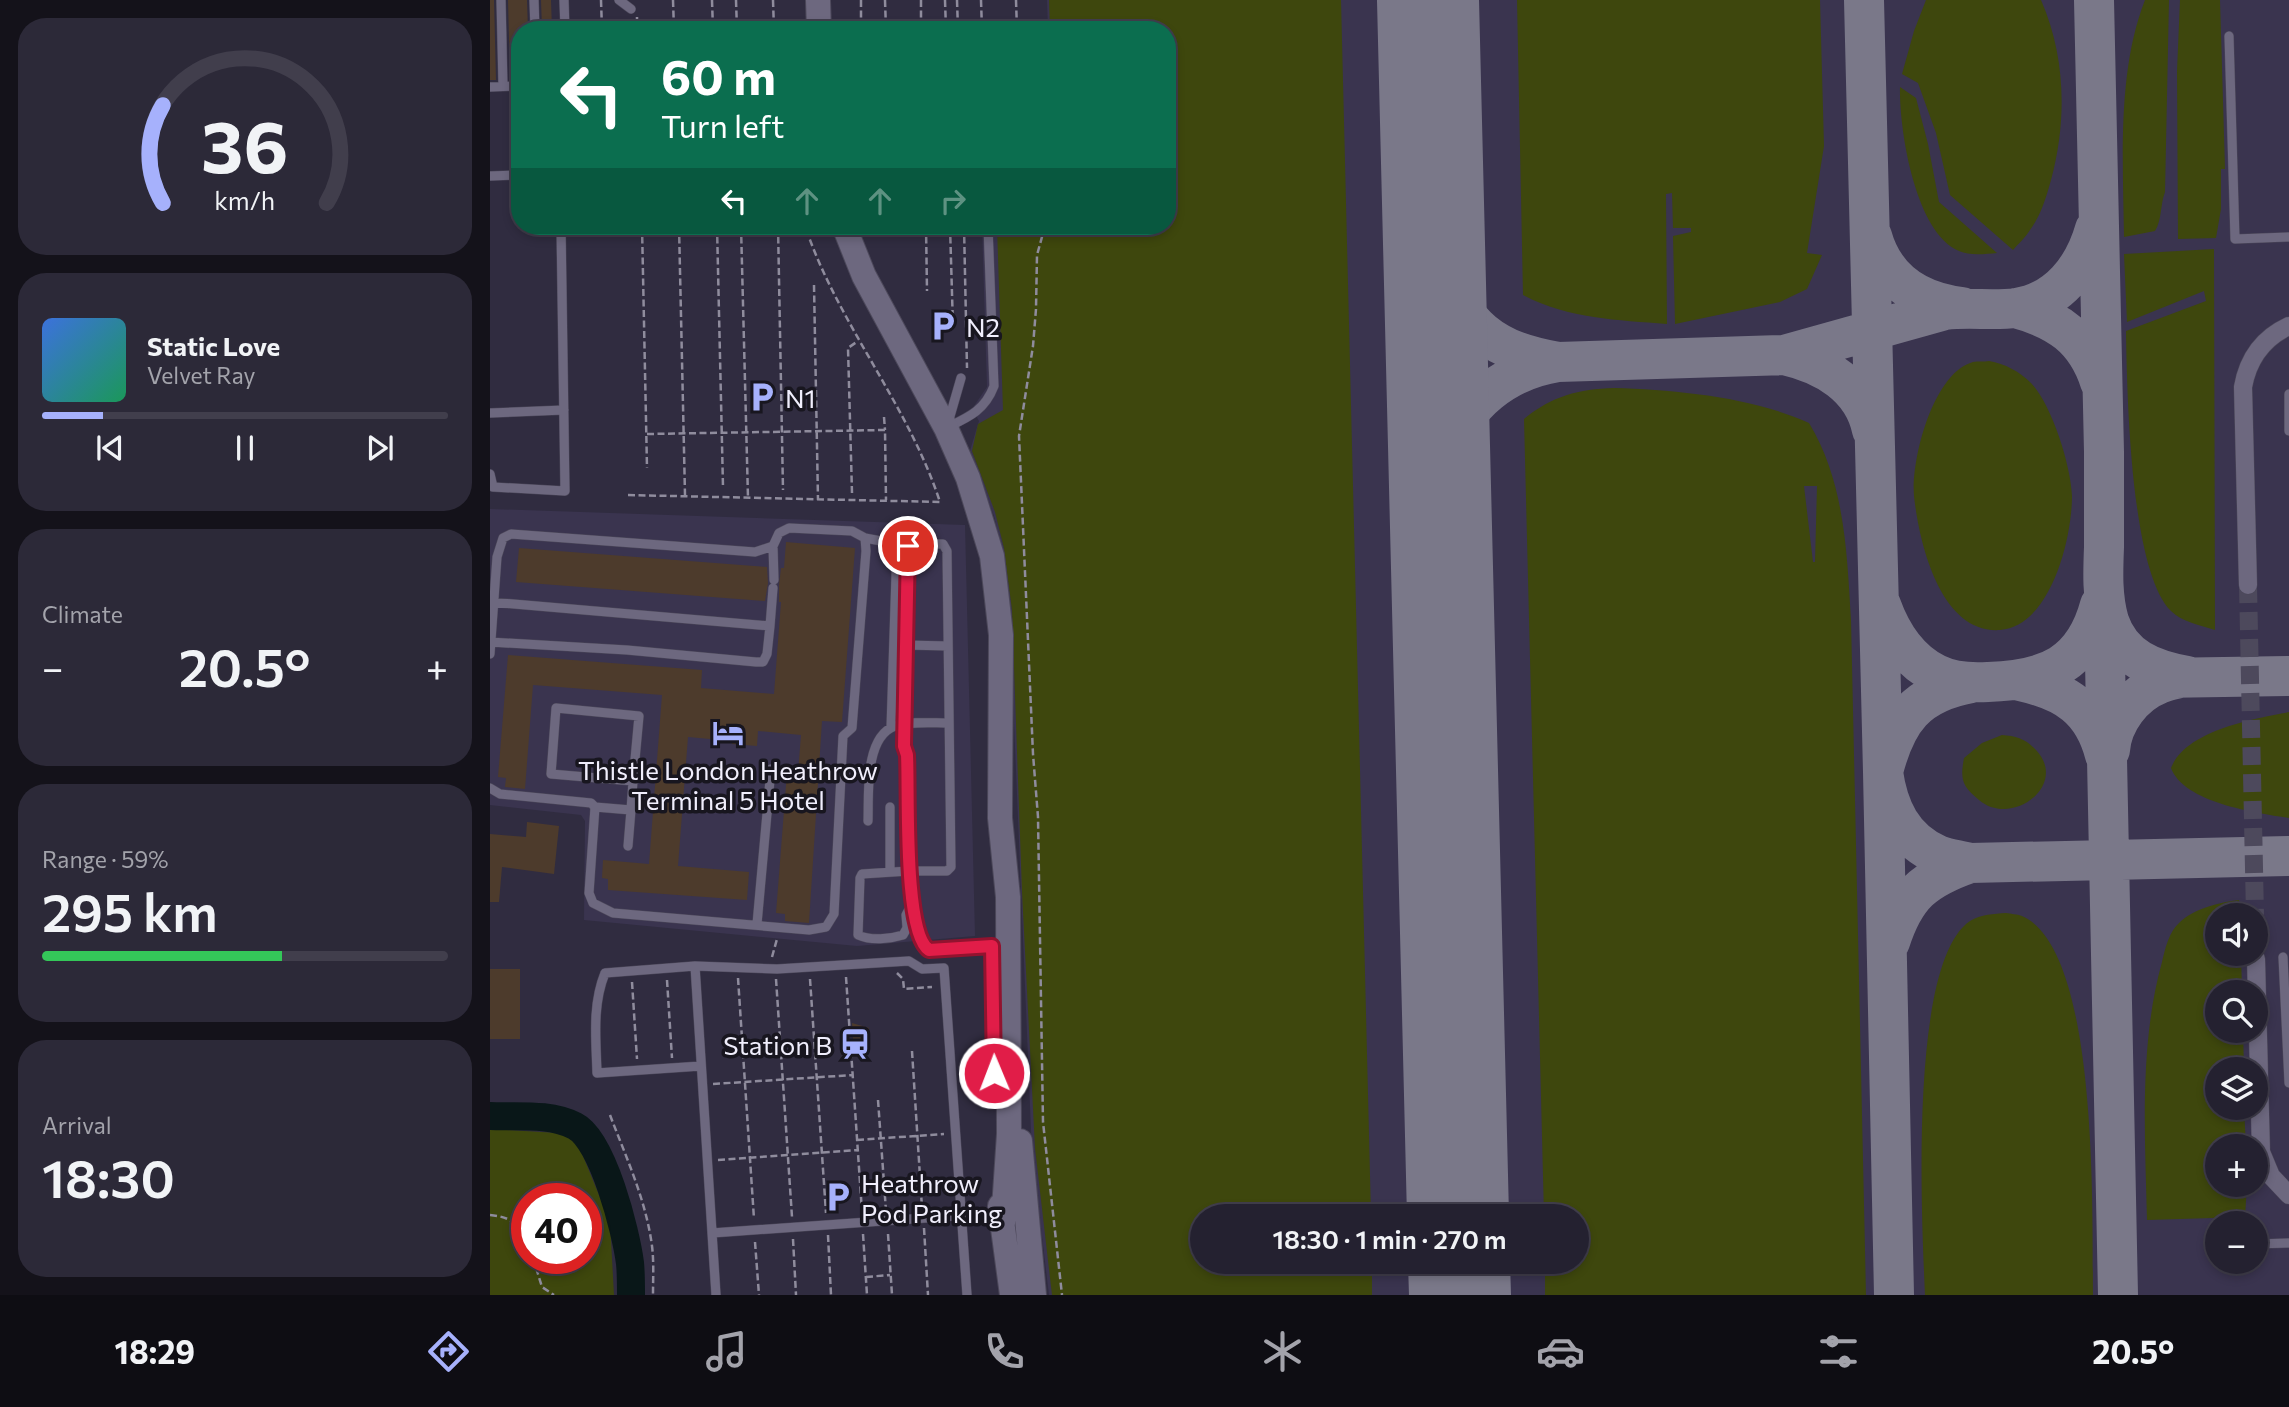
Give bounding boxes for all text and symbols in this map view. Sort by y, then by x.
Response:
text: 60 m [661,45,776,105]
icon: left [546,49,637,140]
text: 36 [201,99,289,188]
text: Turn left [661,105,785,145]
icon: left [715,182,753,220]
icon: ahead [788,182,826,220]
icon: ahead [861,182,899,220]
icon: right [934,182,972,220]
text: km/h [215,185,275,215]
parking icon: N2 [926,309,960,343]
place label: N2 [966,311,1000,342]
text: Static Love [147,330,280,361]
text: Velvet Ray [147,361,255,389]
parking icon: N1 [745,380,779,414]
place label: N1 [785,382,816,413]
icon: previous [91,429,129,467]
icon: pause [226,429,264,467]
icon: next [361,429,399,467]
pin [878,516,938,576]
icon: arrive [889,527,927,565]
text: Climate [42,600,123,628]
text: 20.5° [179,634,310,698]
text: − [42,643,64,690]
text: + [426,643,448,690]
hotel icon: Thistle London Heathrow Terminal 5 Hotel [711,716,745,750]
place label: Thistle London Heathrow Terminal 5 Hotel [578,754,878,815]
text: Range · 59% [42,845,169,873]
text: 295 km [42,879,218,943]
map controls [2205,903,2268,1274]
button: sound [2205,903,2268,966]
button: search [2205,980,2268,1043]
station icon: Station B [838,1027,872,1061]
place label: Station B [723,1029,832,1060]
position arrow [957,1036,1031,1110]
button: layers [2205,1057,2268,1120]
text: Arrival [42,1111,112,1139]
button: + [2205,1134,2268,1197]
text: 18:30 [42,1145,175,1209]
place label: Heathrow Pod Parking [861,1167,1002,1228]
parking icon: Heathrow Pod Parking [821,1180,855,1214]
speed limit sign: 40 [511,1183,602,1274]
button: − [2205,1211,2268,1274]
text: 18:30 · 1 min · 270 m [1272,1223,1507,1254]
icon: directions [424,1327,473,1376]
icon: music [702,1327,751,1376]
icon: phone [980,1327,1029,1376]
icon: climate [1258,1327,1307,1376]
icon: car [1536,1327,1585,1376]
icon: filters [1814,1327,1863,1376]
text: 18:29 [115,1331,195,1371]
text: 20.5° [2092,1331,2174,1371]

